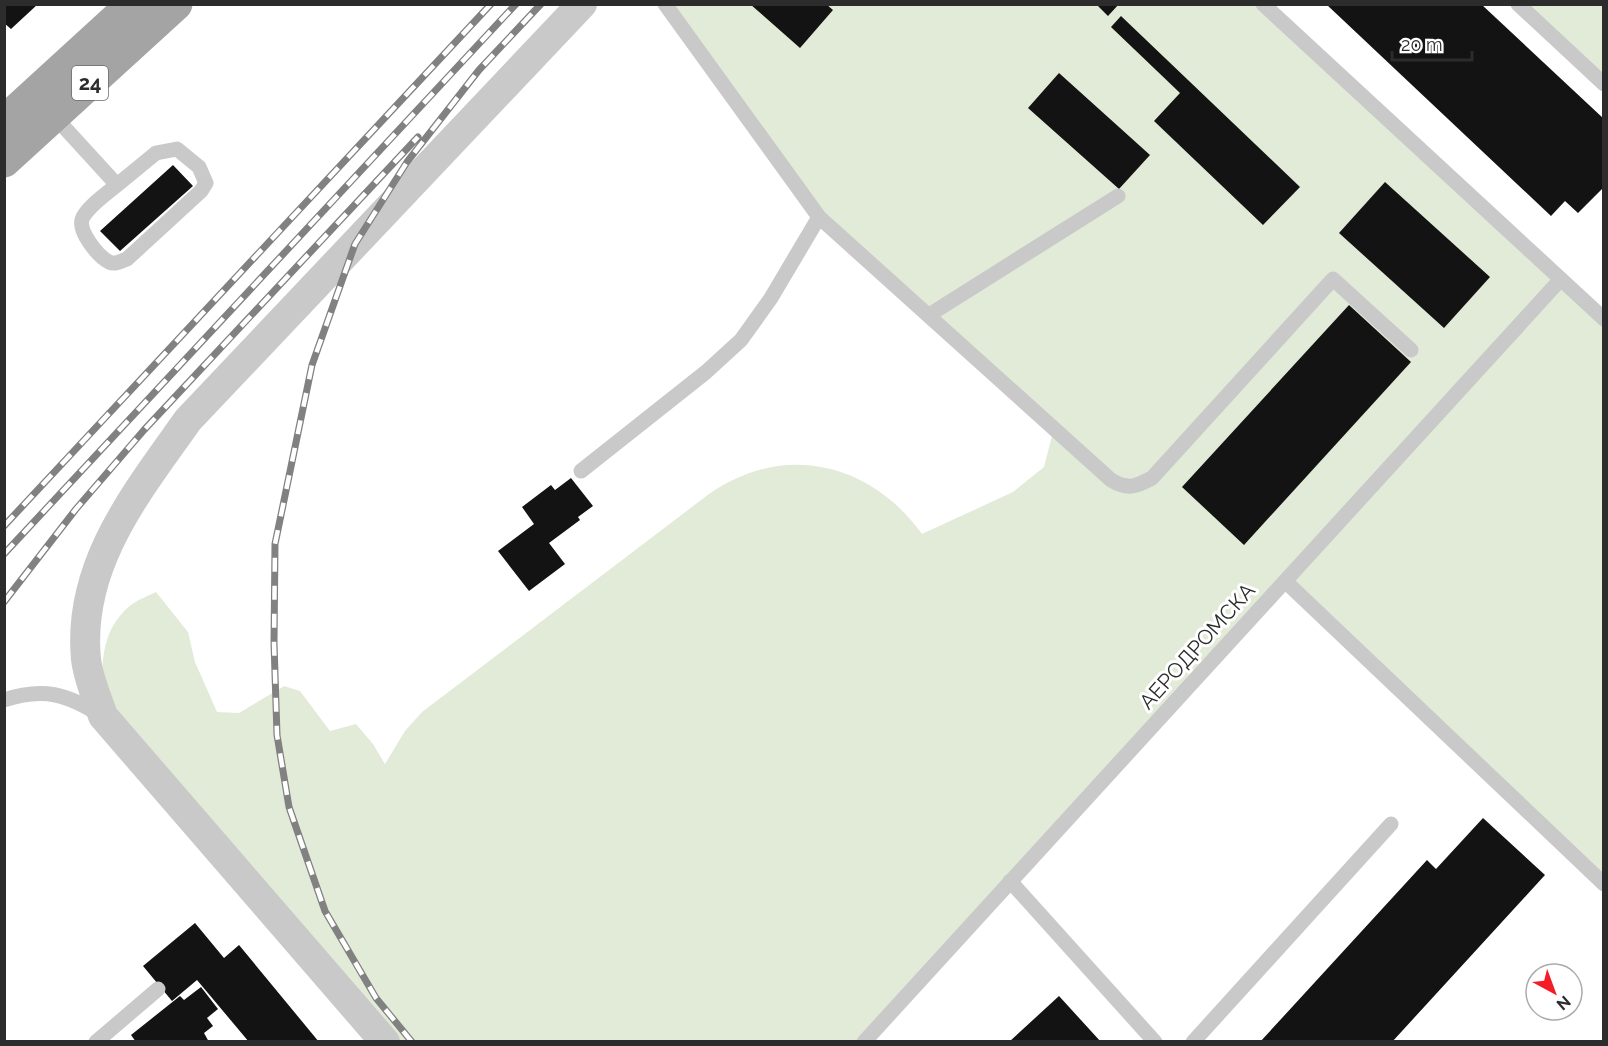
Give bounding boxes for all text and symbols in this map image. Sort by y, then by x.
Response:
scale bar [1392,24,1472,62]
text: 20 m [1401,34,1443,55]
road number: 24 [72,66,108,100]
street label: АЕРОДРОМСКА [1134,578,1260,714]
north arrow [1524,962,1584,1022]
text: N [1553,992,1574,1014]

